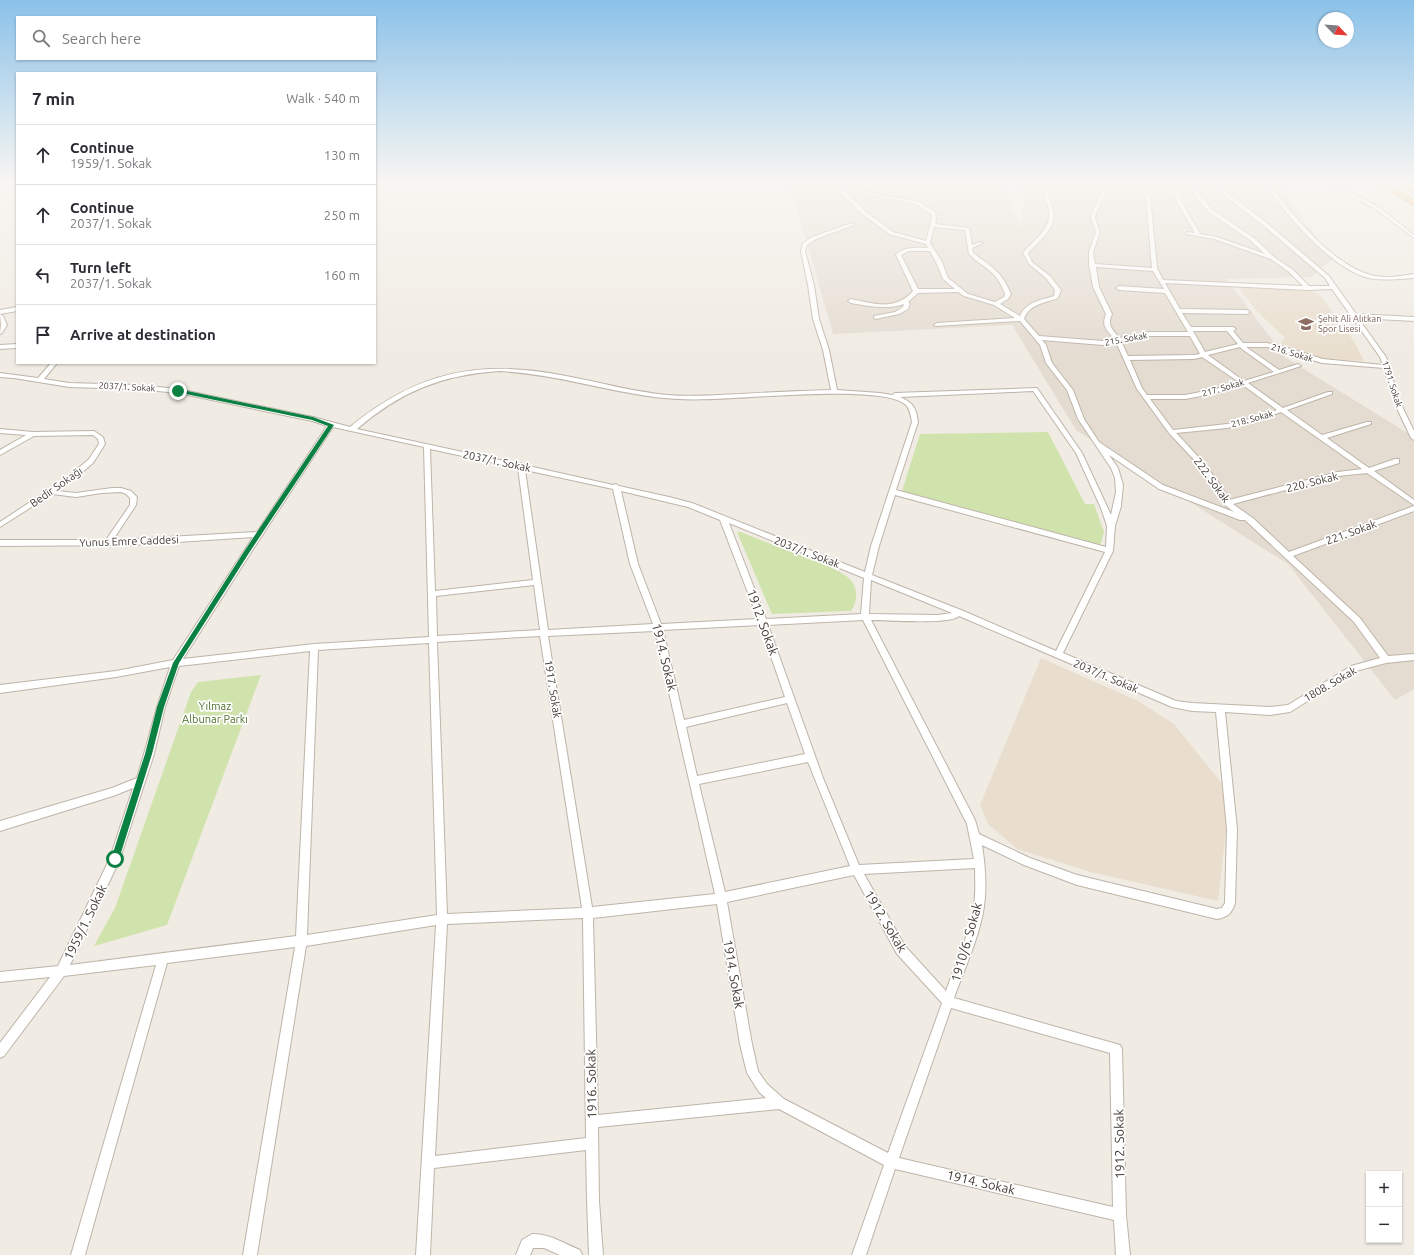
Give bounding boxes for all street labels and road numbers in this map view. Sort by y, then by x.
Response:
street label: 215. Sokak [1104,330,1149,348]
street label: 216. Sokak [1270,342,1315,364]
street label: 1791. Sokak [1380,359,1404,409]
street label: 217. Sokak [1201,377,1246,399]
street label: 2037/1. Sokak [98,381,156,393]
street label: 218. Sokak [1230,408,1275,429]
street label: 2037/1. Sokak [462,448,533,474]
street label: 222. Sokak [1192,455,1233,505]
street label: Bedir Sokağı [27,465,85,509]
street label: 220. Sokak [1285,470,1339,494]
street label: 221. Sokak [1324,517,1378,547]
street label: Yunus Emre Caddesi [79,533,179,549]
street label: 2037/1. Sokak [773,534,842,570]
street label: 1912. Sokak [744,587,782,658]
street label: 1914. Sokak [650,621,680,693]
street label: 2037/1. Sokak [1072,657,1141,695]
street label: 1917. Sokak [542,659,564,720]
street label: 1808. Sokak [1301,664,1359,704]
street label: 1959/1. Sokak [61,882,109,962]
street label: 1912. Sokak [862,888,910,955]
street label: 1910/6. Sokak [948,900,984,983]
street label: 1914. Sokak [721,938,747,1010]
street label: 1916. Sokak [583,1049,599,1119]
street label: 1912. Sokak [1111,1109,1127,1179]
street label: 1914. Sokak [945,1167,1017,1197]

